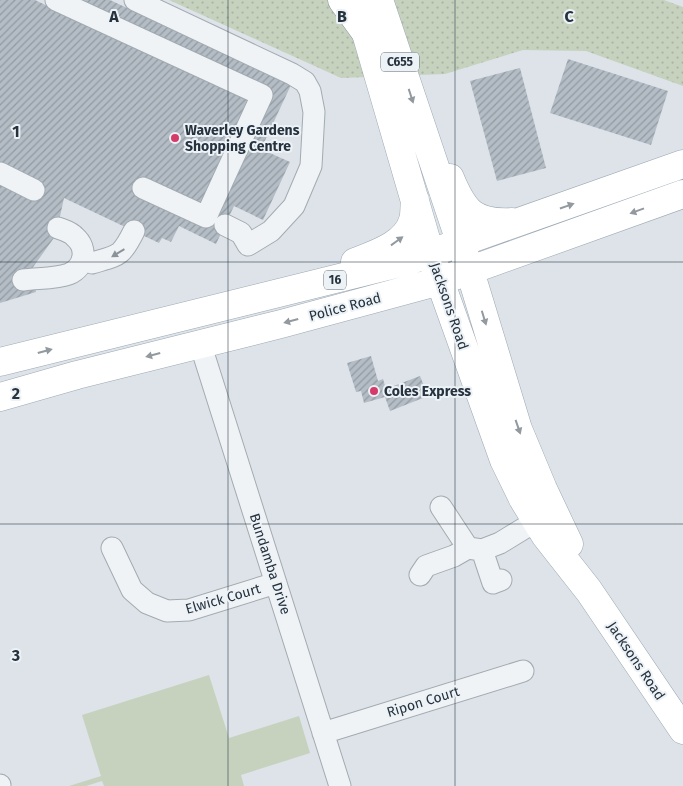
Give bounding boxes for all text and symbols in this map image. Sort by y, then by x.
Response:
text: A [108,7,119,26]
text: B [337,7,347,26]
text: C [564,7,574,26]
road number: C655 [381,52,419,72]
one-way arrow [408,89,416,104]
text: 1 [12,122,20,141]
place label: Waverley Gardens Shopping Centre [185,122,300,155]
marker: Waverley Gardens Shopping Centre [169,132,181,144]
one-way arrow [559,201,574,209]
one-way arrow [630,208,645,215]
one-way arrow [390,235,403,246]
one-way arrow [111,249,124,258]
street label: Jacksons Road [426,260,472,352]
road number: 16 [324,270,346,290]
street label: Police Road [307,289,383,325]
one-way arrow [481,311,489,326]
one-way arrow [284,317,299,325]
one-way arrow [37,346,52,354]
one-way arrow [146,351,161,359]
place label: Coles Express [384,383,471,400]
text: 2 [12,384,20,403]
marker: Coles Express [368,385,380,397]
one-way arrow [515,420,522,435]
street label: Bundamba Drive [246,511,294,617]
street label: Elwick Court [183,580,263,618]
street label: Jacksons Road [603,618,669,704]
text: 3 [11,646,20,665]
street label: Ripon Court [385,683,462,721]

